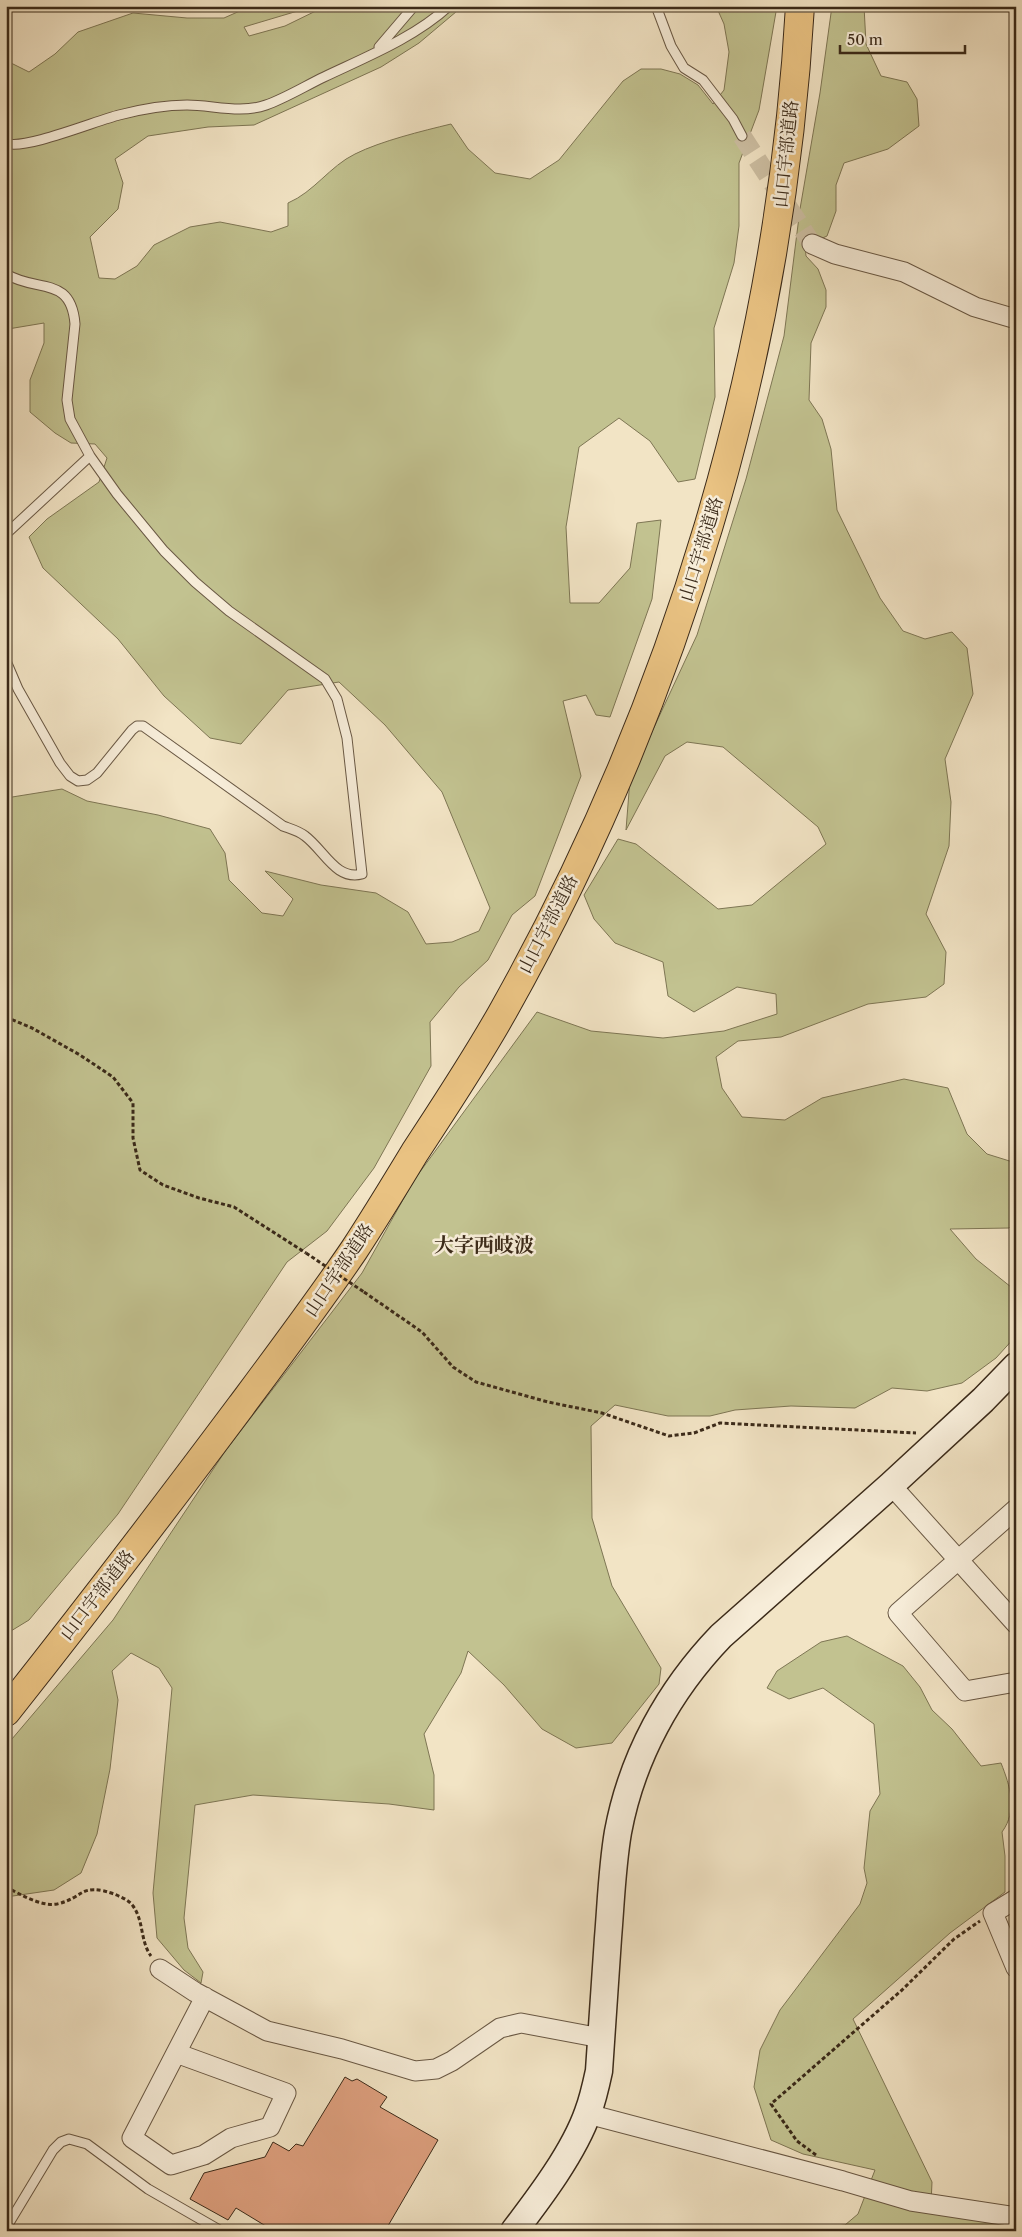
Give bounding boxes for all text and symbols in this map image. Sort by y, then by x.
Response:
scale bar [840,22,964,54]
text: 50 m [847,30,883,49]
street label: 山口宇部道路 [769,99,803,209]
street label: 山口宇部道路 [675,494,727,604]
street label: 山口宇部道路 [514,871,582,977]
street label: 山口宇部道路 [300,1219,378,1321]
district label: 大字西岐波 [434,1233,534,1257]
street label: 山口宇部道路 [55,1546,139,1644]

